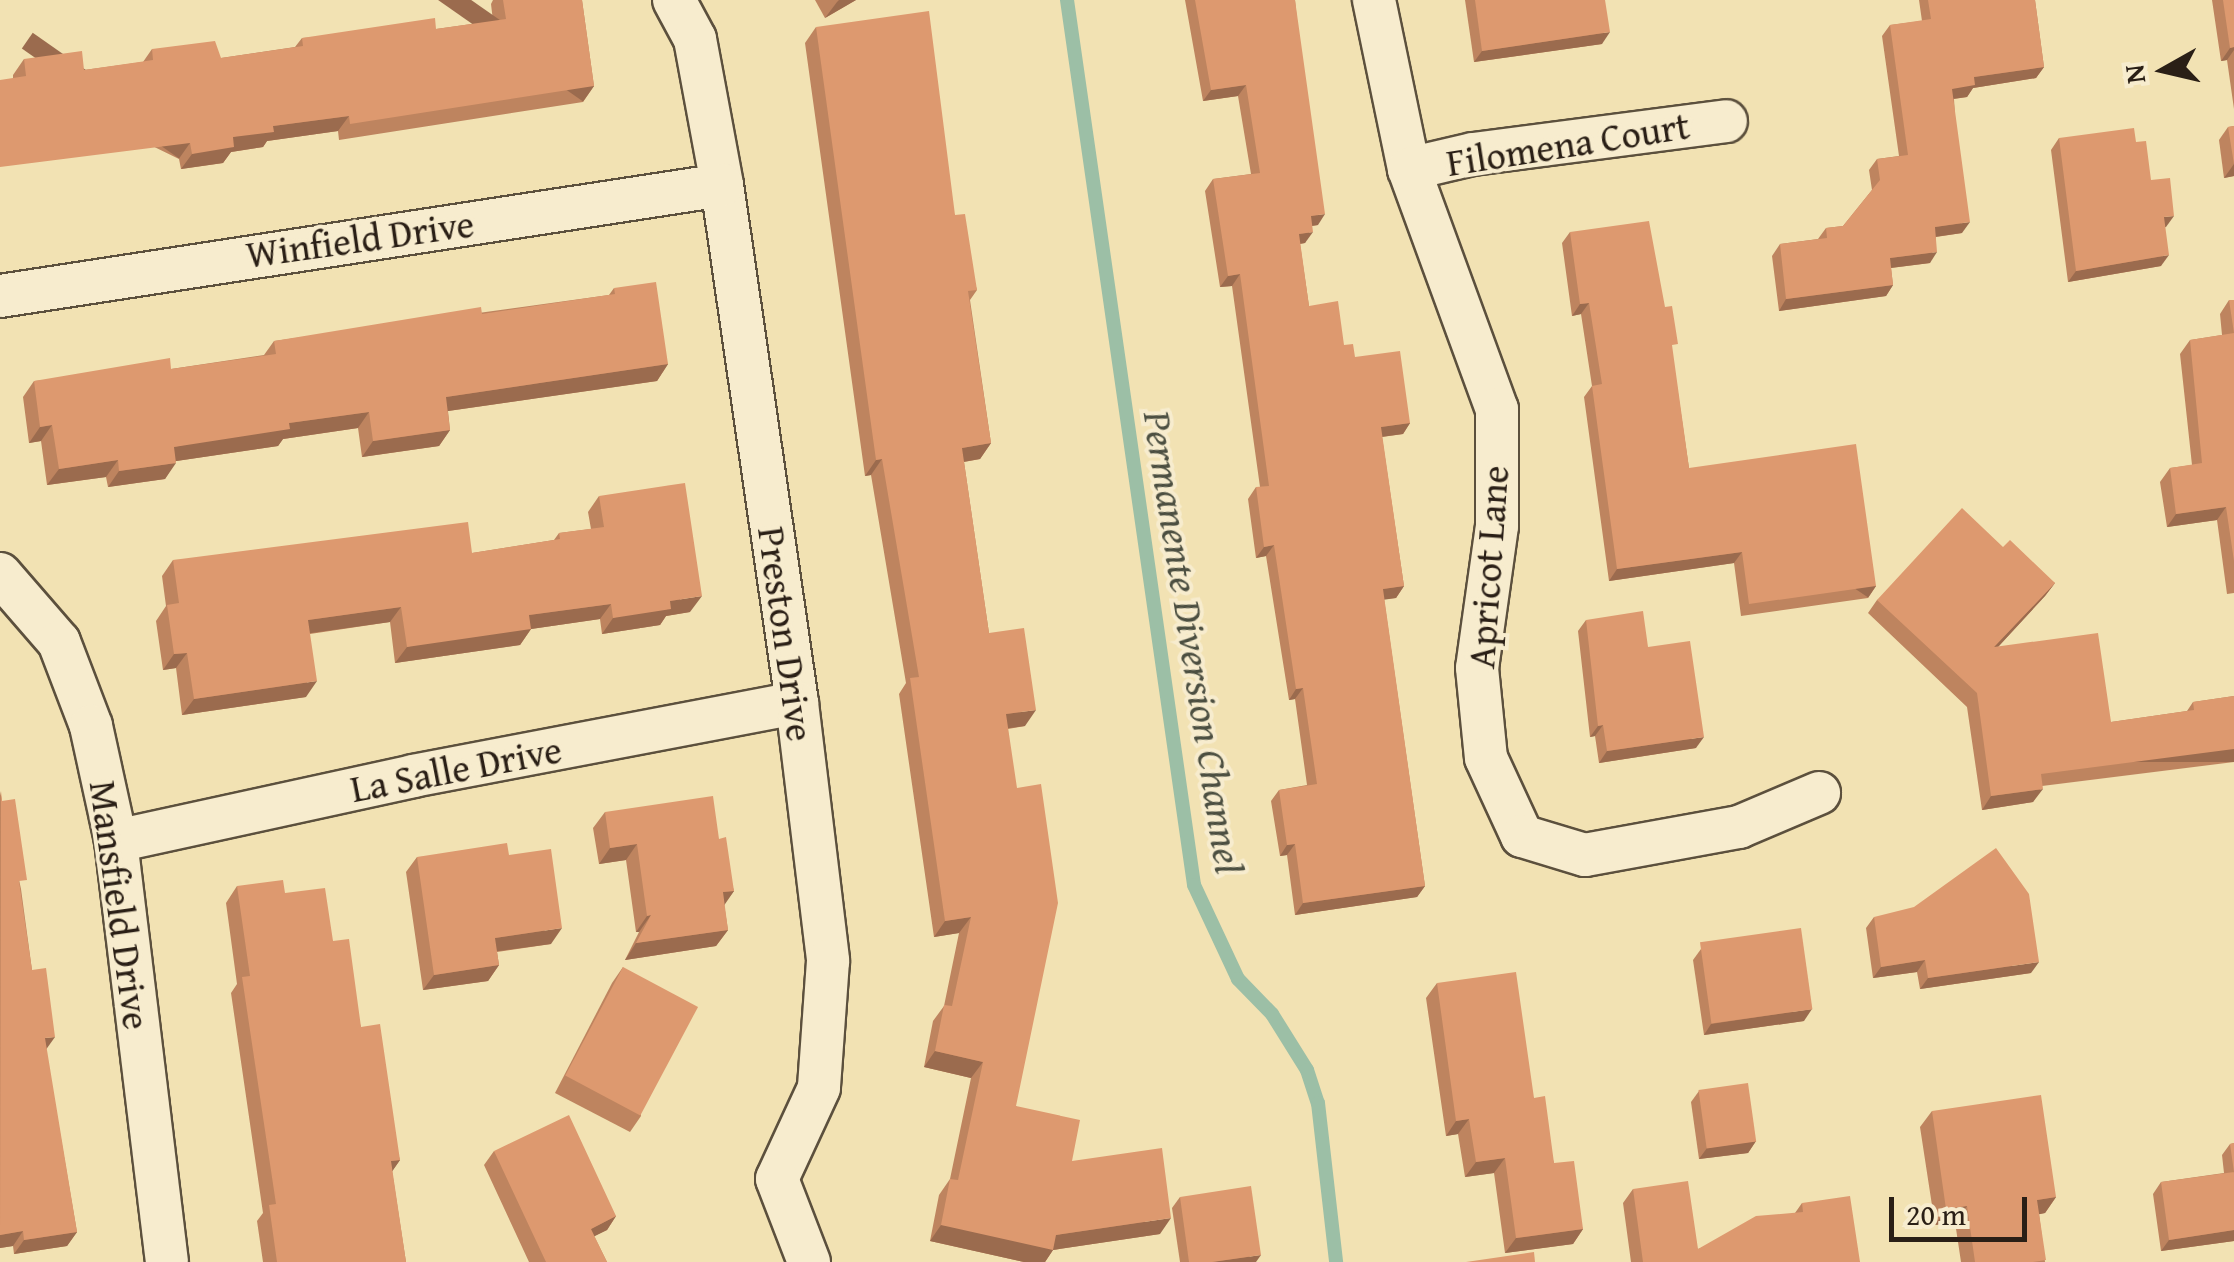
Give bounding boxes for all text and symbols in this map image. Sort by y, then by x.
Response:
north arrow [2114,20,2214,120]
text: N [2112,62,2155,86]
street label: Filomena Court [1443,102,1693,186]
street label: Winfield Drive [243,200,477,278]
water label: Permanente Diversion Channel [1134,407,1254,877]
street label: Apricot Lane [1458,464,1518,670]
street label: Preston Drive [748,524,824,744]
street label: La Salle Drive [347,726,565,812]
street label: Mansfield Drive [80,778,160,1032]
scale bar [1894,1177,2032,1239]
text: 20 m [1906,1192,1966,1236]

